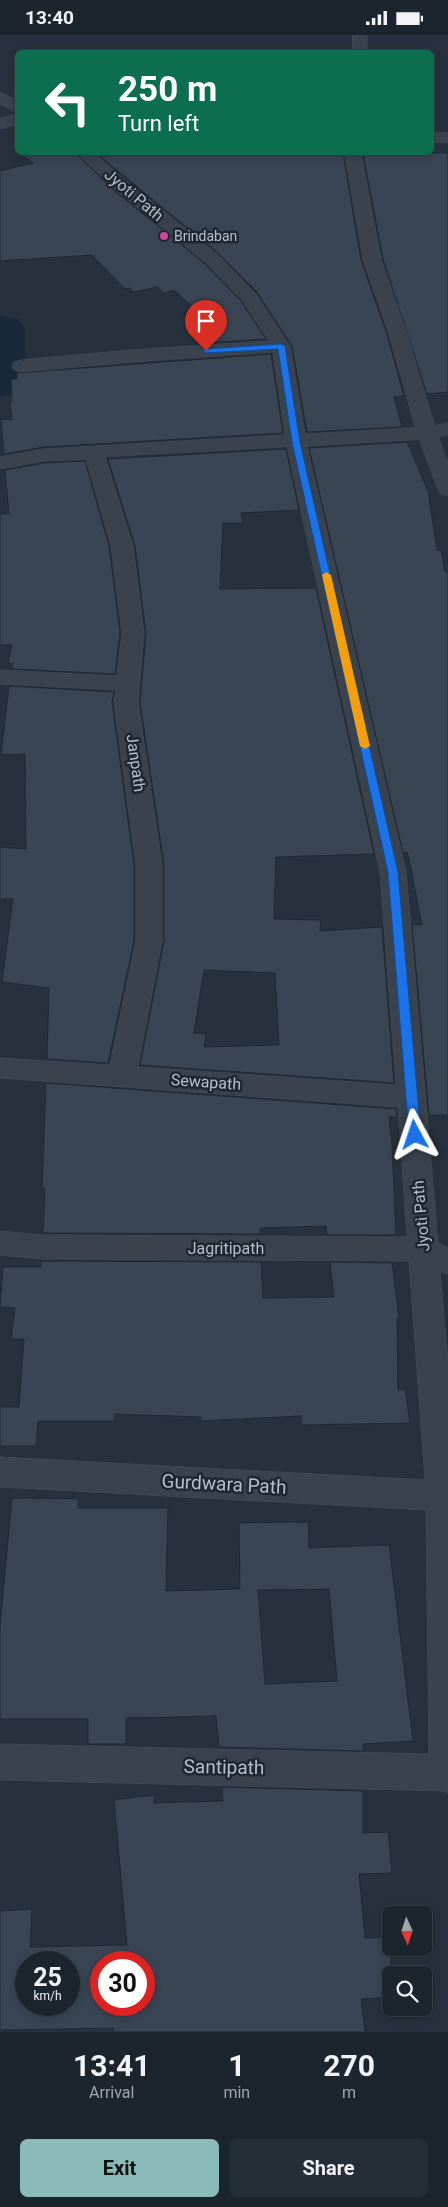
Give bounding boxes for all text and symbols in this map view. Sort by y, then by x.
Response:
text: 13:40 [25,6,74,29]
text: 250 m [118,69,217,110]
icon: left [35,70,100,135]
text: Turn left [118,111,199,136]
street label: Jyoti Path [101,165,167,225]
place label: Brindaban [174,228,237,244]
marker: Brindaban [158,230,170,242]
pin [185,300,227,351]
icon: arrive [192,307,220,335]
street label: Janpath [123,733,149,793]
street label: Sewapath [170,1070,242,1094]
position arrow [388,1108,440,1160]
street label: Jyoti Path [408,1180,434,1252]
street label: Jagritipath [188,1239,264,1258]
street label: Gurdwara Path [161,1469,287,1499]
street label: Santipath [183,1755,265,1779]
north arrow [382,1906,432,1956]
map controls [382,1906,432,2016]
speed limit sign: 30 [90,1951,155,2016]
text: 25 [33,1963,62,1992]
button: search [382,1966,432,2016]
text: km/h [33,1989,62,2003]
text: 13:41 [73,2048,150,2083]
text: 1 [228,2048,245,2083]
text: 270 [323,2048,375,2083]
text: Arrival [89,2083,134,2102]
text: min [223,2083,250,2102]
text: m [342,2083,356,2102]
button: Exit [20,2139,219,2197]
button: Share [229,2139,428,2197]

